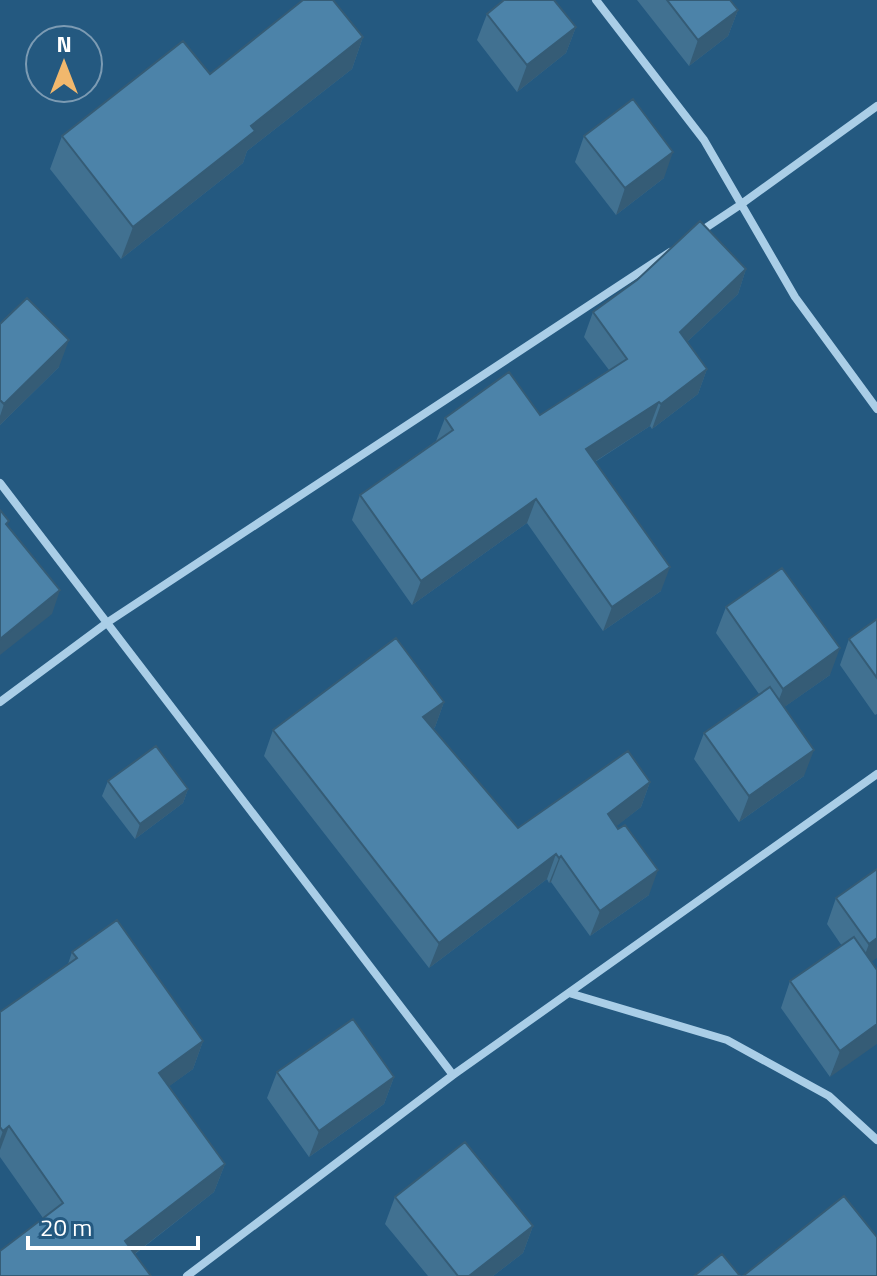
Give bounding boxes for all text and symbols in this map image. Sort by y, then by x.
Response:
north arrow [24,24,104,104]
text: N [56,27,72,61]
scale bar [28,1200,198,1250]
text: 20 m [40,1209,92,1245]

